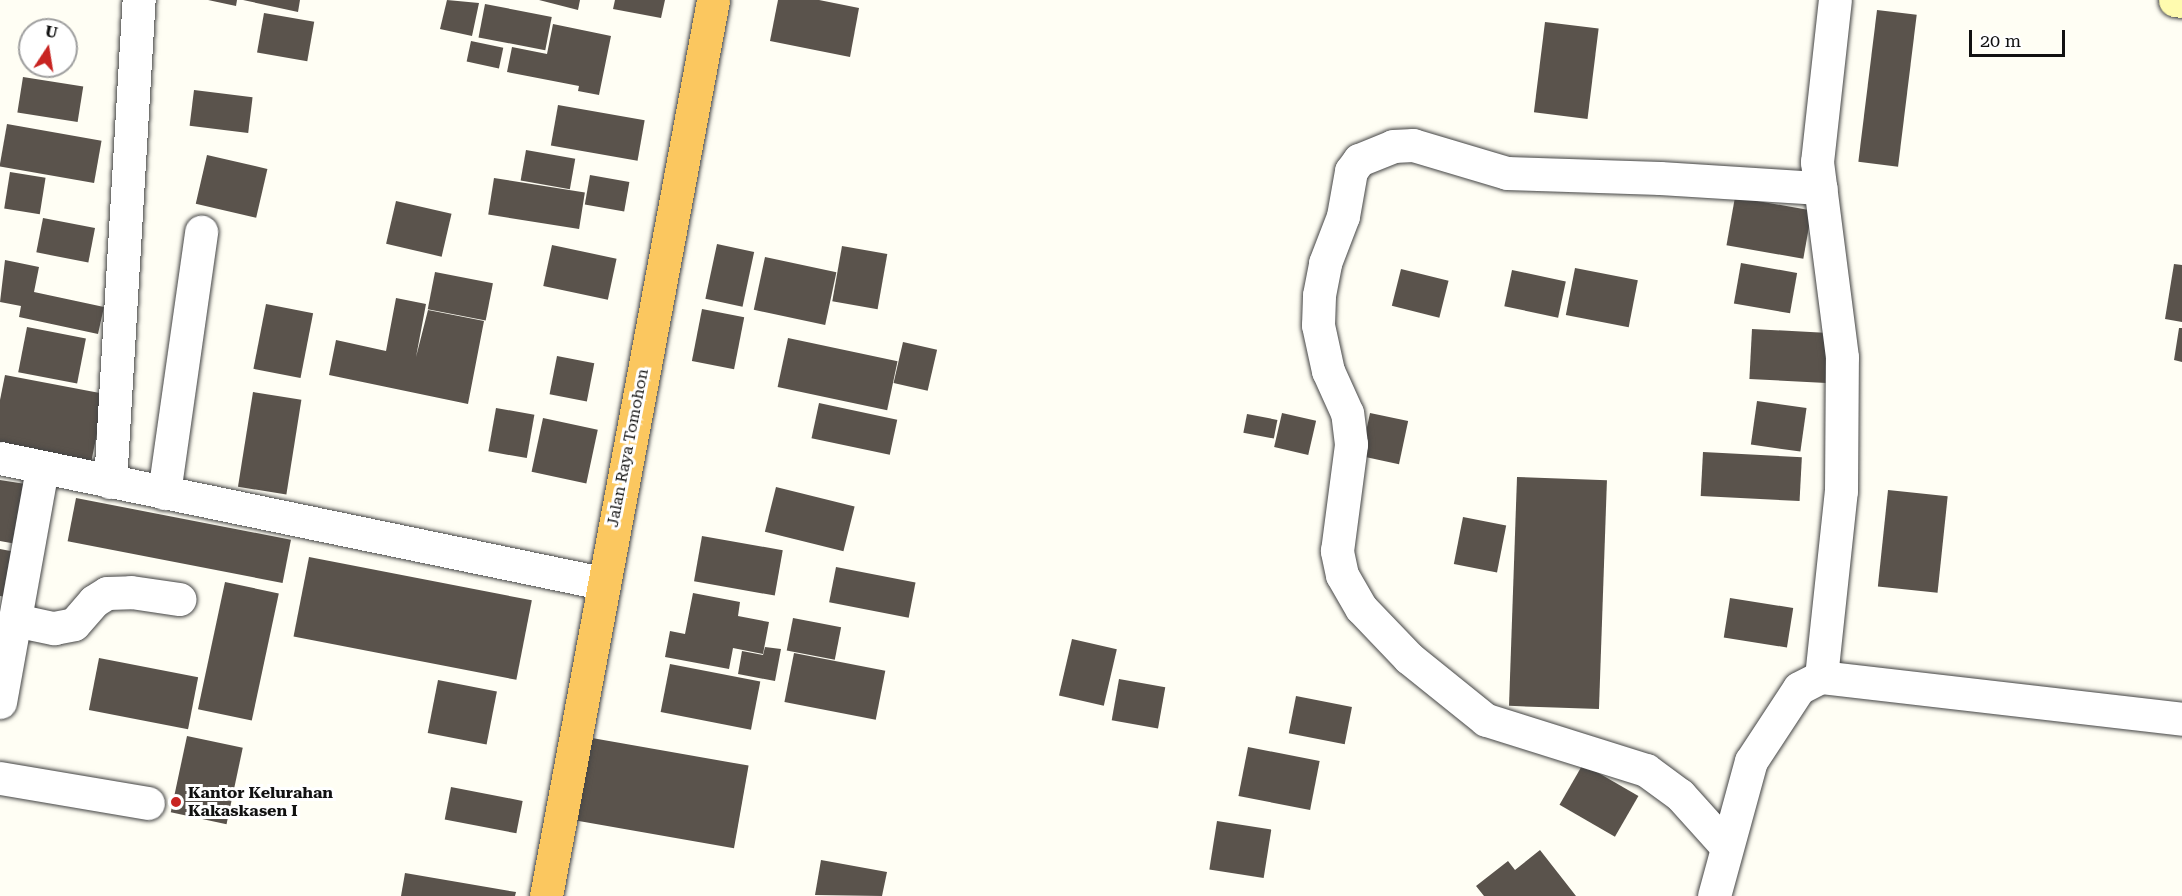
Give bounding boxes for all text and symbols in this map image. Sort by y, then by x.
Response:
north arrow [18,18,78,78]
scale bar [1972,18,2068,56]
text: U [43,21,59,42]
text: 20 m [1980,30,2021,51]
street label: Jalan Raya Tomohon [603,367,653,529]
place label: Kantor Kelurahan Kakaskasen I [188,783,333,821]
marker: Kantor Kelurahan Kakaskasen I [169,795,183,809]

